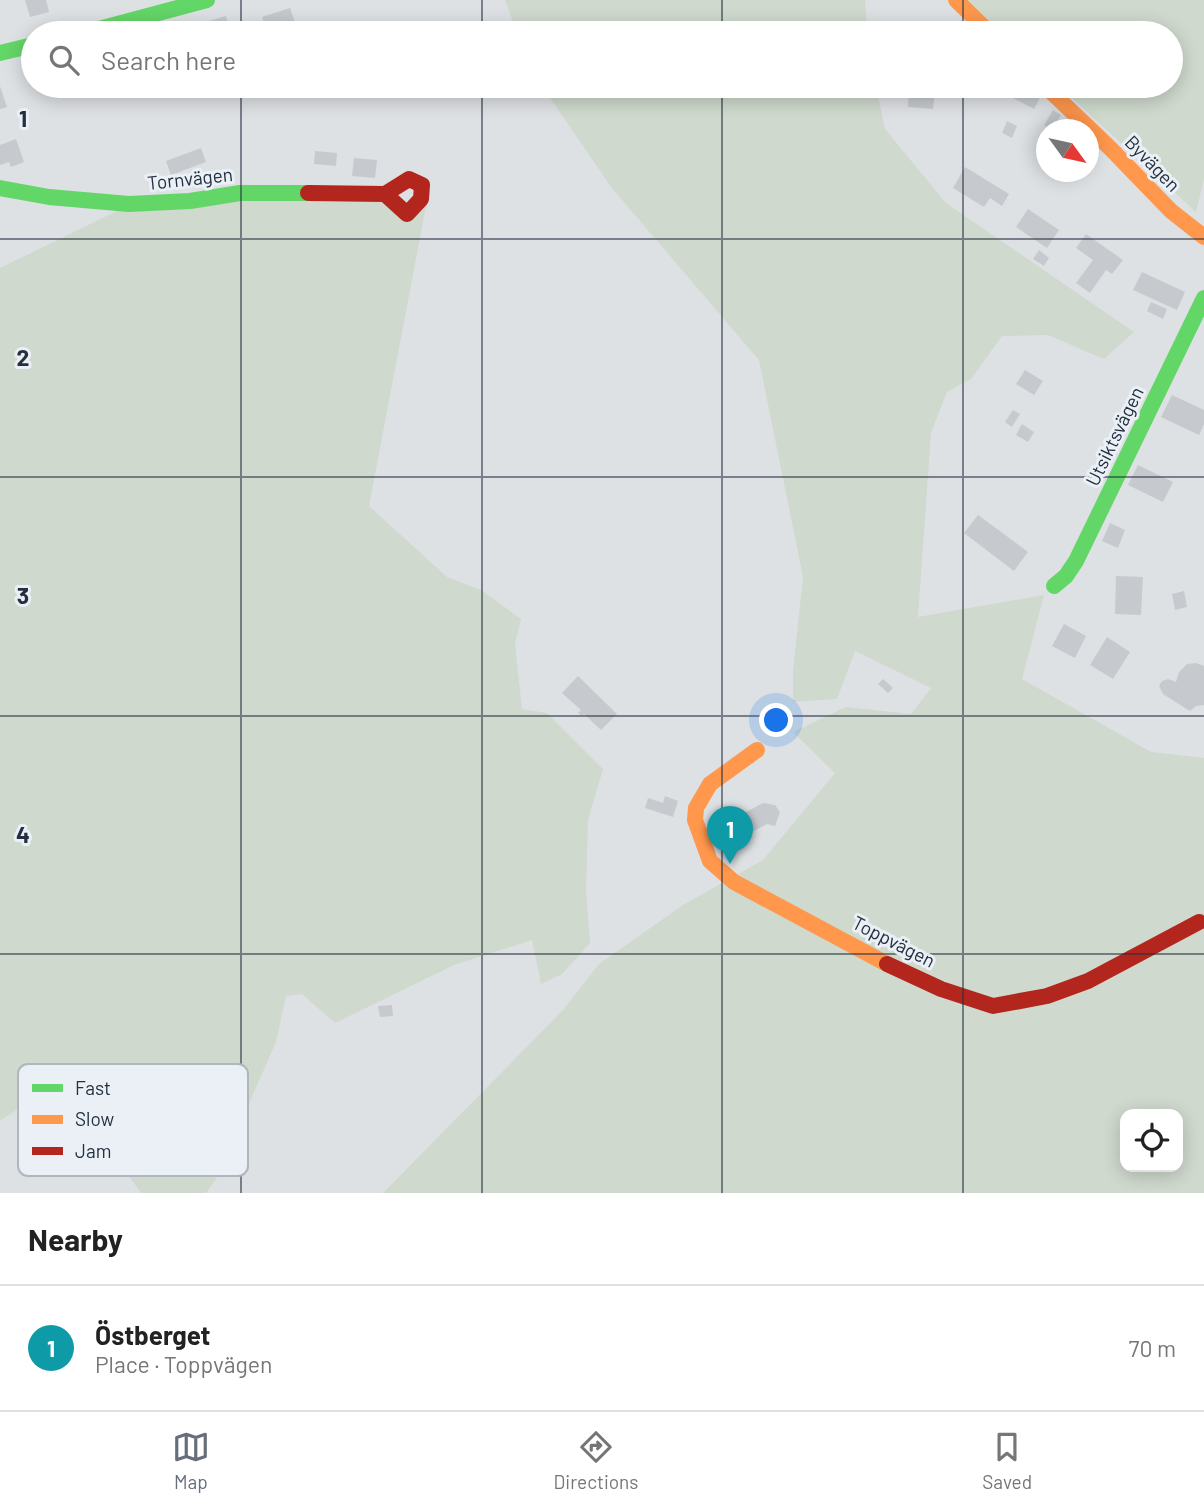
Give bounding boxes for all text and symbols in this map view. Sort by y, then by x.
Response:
search box [21,21,1183,98]
icon: search [45,41,83,79]
text: Search here [101,44,236,75]
text: 1 [19,104,27,132]
north arrow [1036,119,1099,182]
street label: Byvägen [1121,130,1185,196]
street label: Tornvägen [146,162,234,194]
text: 2 [17,343,29,371]
street label: Utsiktsvägen [1080,383,1148,489]
text: 3 [17,581,29,609]
your location [759,703,793,737]
pin: 1 [707,806,753,864]
text: 4 [16,820,30,848]
street label: Toppvägen [849,910,939,972]
legend [18,1064,248,1176]
text: Fast [75,1076,111,1099]
text: Slow [75,1107,114,1130]
map controls [1120,1109,1183,1172]
button: locate [1120,1109,1183,1172]
text: Jam [75,1139,111,1162]
text: Nearby [28,1221,123,1257]
text: Östberget [95,1319,210,1350]
text: 1 [47,1334,55,1362]
text: 70 m [1129,1334,1176,1362]
text: Place · Toppvägen [95,1350,272,1378]
tab: Map [172,1428,210,1493]
tab: Directions [554,1428,639,1493]
tab: Saved [982,1428,1032,1493]

